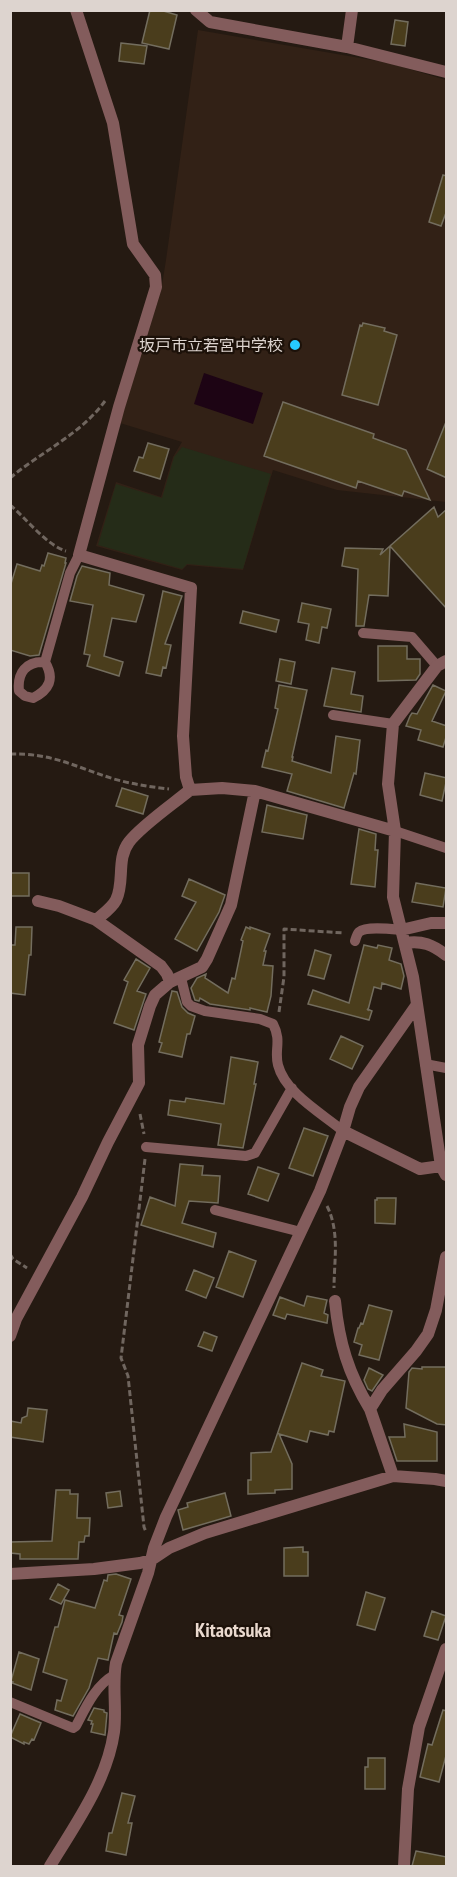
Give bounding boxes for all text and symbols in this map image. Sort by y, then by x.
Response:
place label: 坂戸市立若宮中学校 [139,335,283,355]
marker: 坂戸市立若宮中学校 [288,338,302,352]
district label: Kitaotsuka [195,1617,271,1643]

